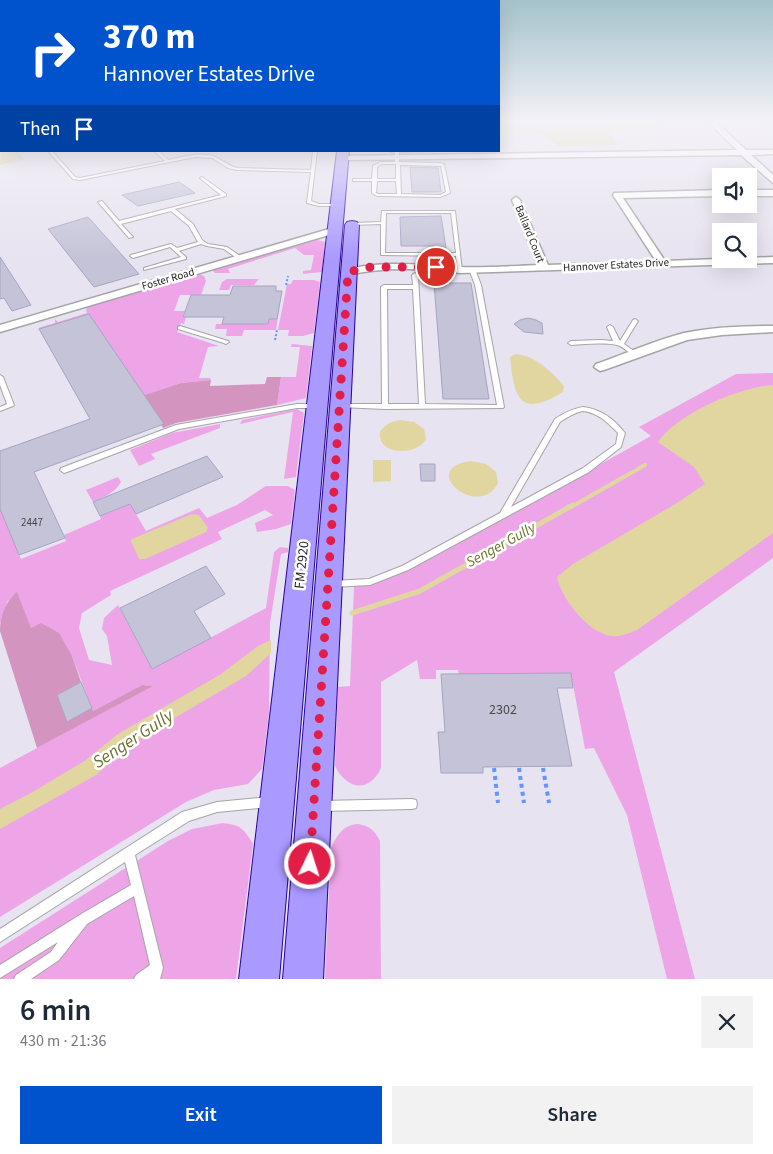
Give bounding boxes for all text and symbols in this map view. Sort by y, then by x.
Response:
text: 370 m [103,12,195,62]
icon: right [20,20,85,85]
text: Hannover Estates Drive [103,58,315,90]
icon: arrive [70,115,98,143]
text: Then [20,116,60,143]
map controls [712,168,757,268]
button: sound [712,168,757,213]
street label: Ballard Court [512,203,548,265]
button: search [712,223,757,268]
pin [415,246,457,288]
icon: arrive [422,253,450,281]
street label: Hannover Estates Drive [563,255,670,275]
street label: Foster Road [140,264,196,294]
house number: 2447 [21,515,43,530]
water label: Senger Gully [462,517,541,573]
street label: FM 2920 [290,540,314,590]
house number: 2302 [489,700,517,720]
water label: Senger Gully [88,703,179,775]
position arrow [283,837,335,889]
text: 6 min [20,989,91,1032]
button: close [701,996,753,1048]
text: 430 m · 21:36 [20,1030,107,1052]
button: Exit [20,1086,382,1144]
button: Share [392,1086,753,1144]

